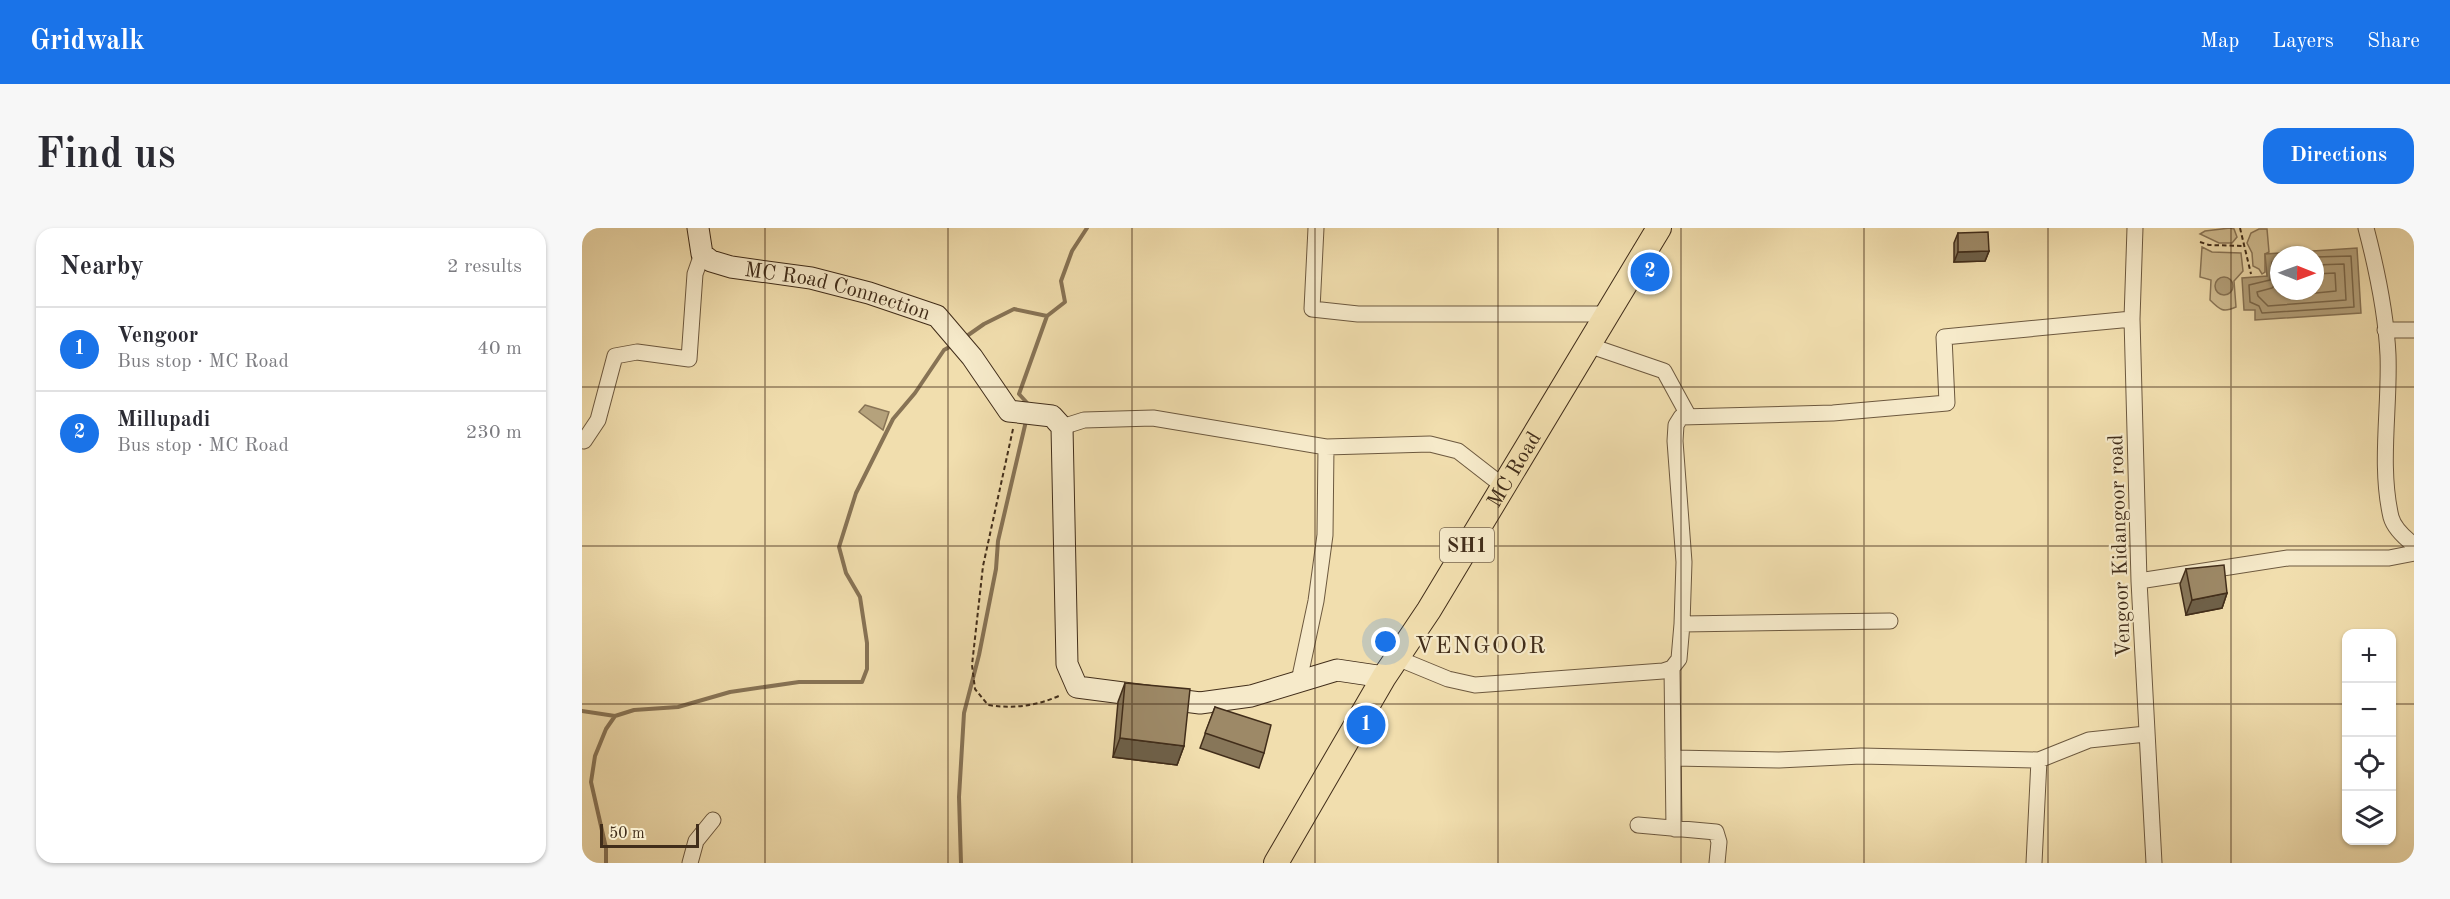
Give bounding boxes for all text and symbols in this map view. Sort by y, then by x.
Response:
text: Gridwalk [30,28,145,56]
text: Map [2200,31,2239,52]
text: Layers [2272,31,2334,52]
text: Share [2367,31,2420,52]
button: Directions [2263,128,2414,184]
text: Find us [36,135,175,177]
north arrow [2270,246,2324,300]
pin: 2 [1630,250,1670,294]
text: Nearby [60,254,144,280]
text: 2 results [447,257,522,277]
street label: MC Road Connection [743,260,933,325]
text: Vengoor [117,325,198,347]
text: 1 [74,339,85,359]
text: 40 m [477,339,522,359]
text: Bus stop · MC Road [117,352,289,372]
text: Millupadi [117,409,210,431]
text: 2 [74,423,85,443]
text: 230 m [466,423,522,443]
street label: MC Road [1484,429,1546,512]
street label: Vengoor Kidangoor road [2106,434,2135,658]
text: Bus stop · MC Road [117,436,289,456]
road number: SH1 [1440,528,1494,562]
your location [1371,627,1400,656]
map controls [2342,629,2396,845]
button: + [2342,629,2396,683]
district label: VENGOOR [1415,635,1547,659]
button: − [2342,683,2396,737]
pin: 1 [1346,702,1386,748]
button: locate [2342,737,2396,791]
button: layers [2342,791,2396,845]
scale bar [600,821,699,848]
text: 50 m [609,826,645,842]

